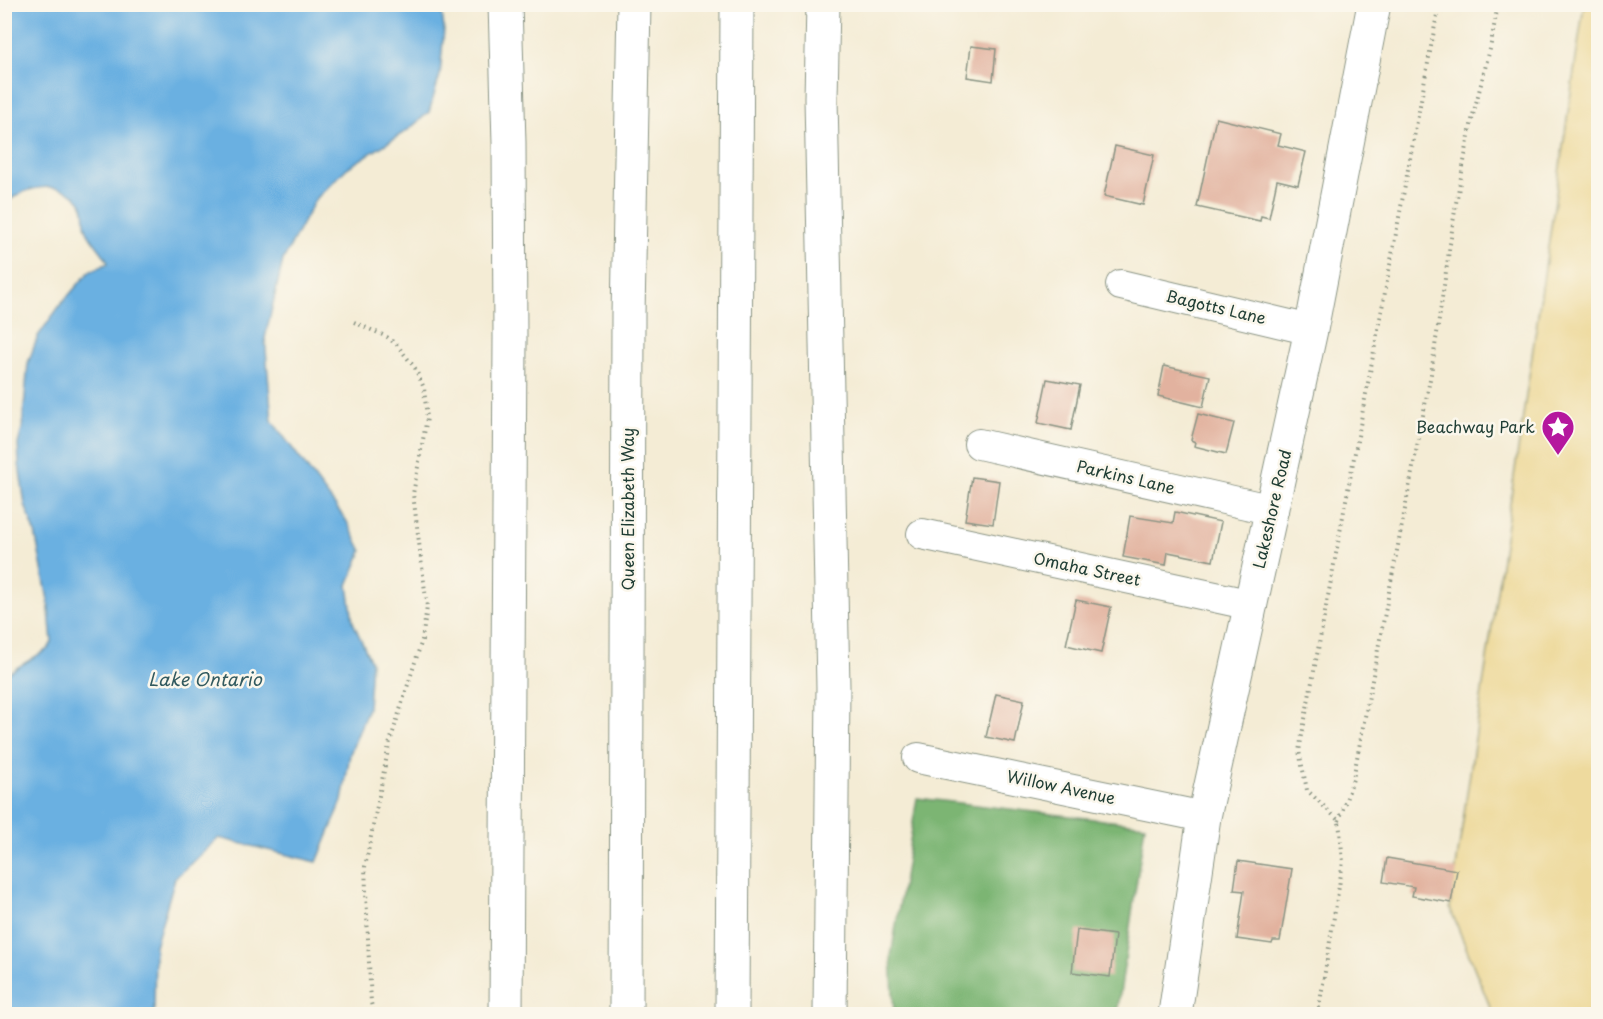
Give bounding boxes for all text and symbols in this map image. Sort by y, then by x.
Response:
street label: Bagotts Lane [1164,283,1269,329]
place icon: Beachway Park [1540,409,1576,456]
place label: Beachway Park [1416,414,1535,438]
street label: Queen Elizabeth Way [615,428,639,590]
street label: Lakeshore Road [1246,447,1296,571]
street label: Parkins Lane [1075,453,1178,499]
street label: Omaha Street [1031,545,1143,591]
water label: Lake Ontario [148,665,263,692]
street label: Willow Avenue [1005,763,1118,809]

